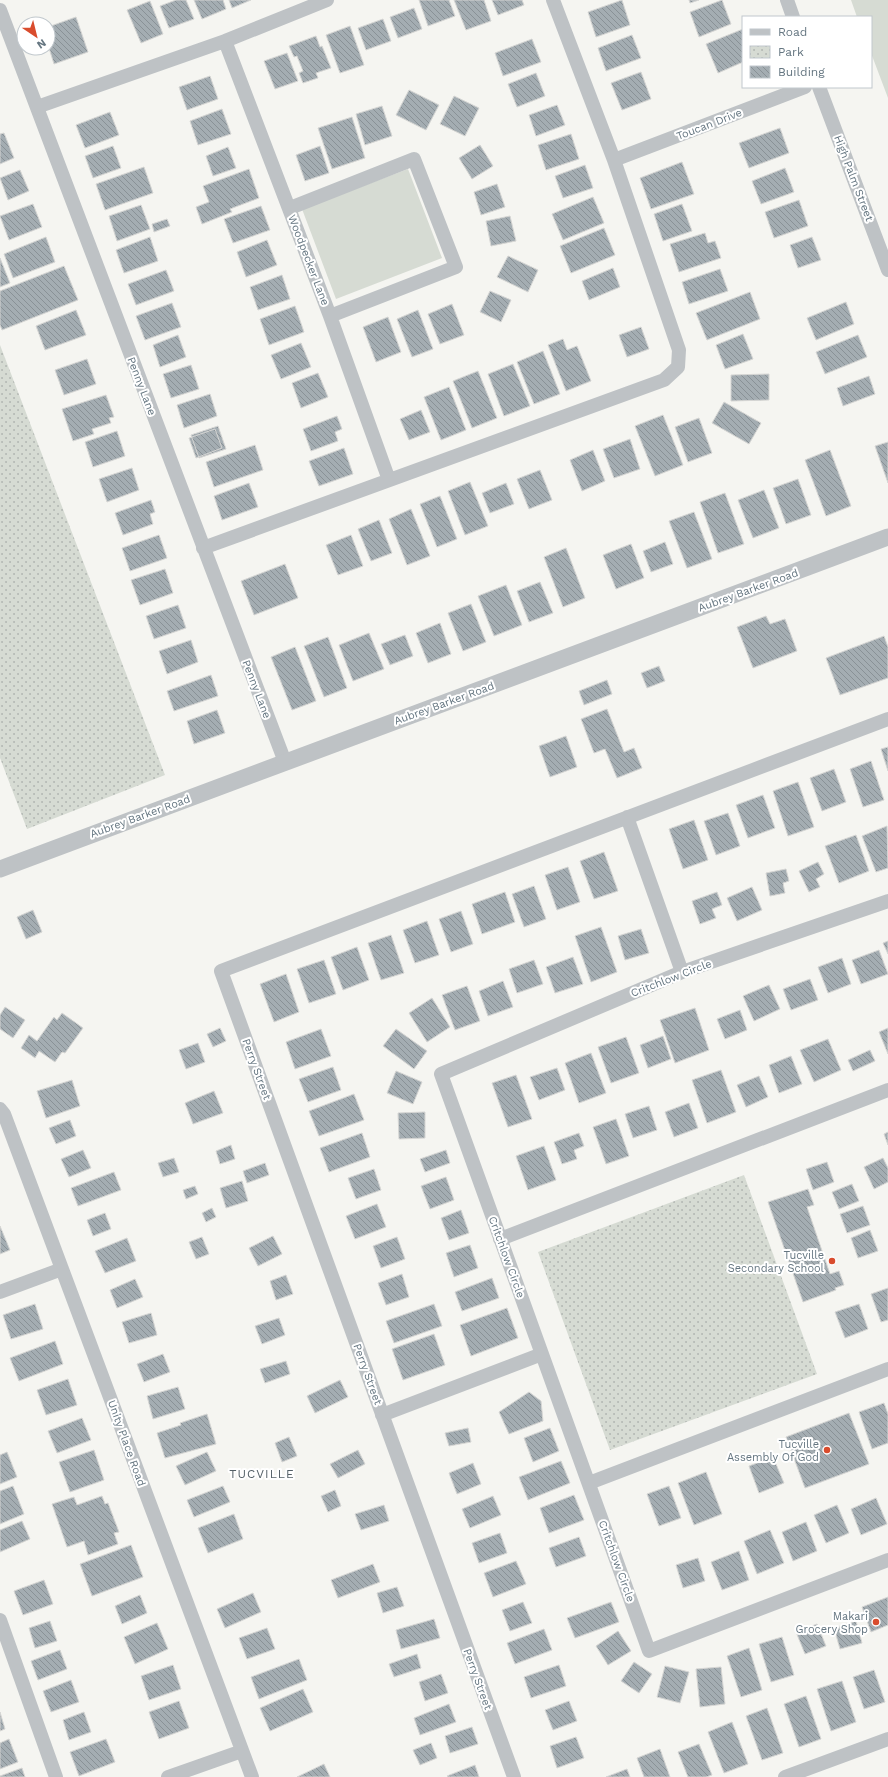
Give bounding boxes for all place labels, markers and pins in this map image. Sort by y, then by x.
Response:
place label: Tucville Secondary School [728,1249,825,1275]
marker: Tucville Secondary School [827,1256,837,1266]
place label: Tucville Assembly Of God [727,1438,819,1464]
marker: Tucville Assembly Of God [822,1445,832,1455]
place label: Makari Grocery Shop [796,1610,868,1636]
marker: Makari Grocery Shop [871,1617,881,1627]

